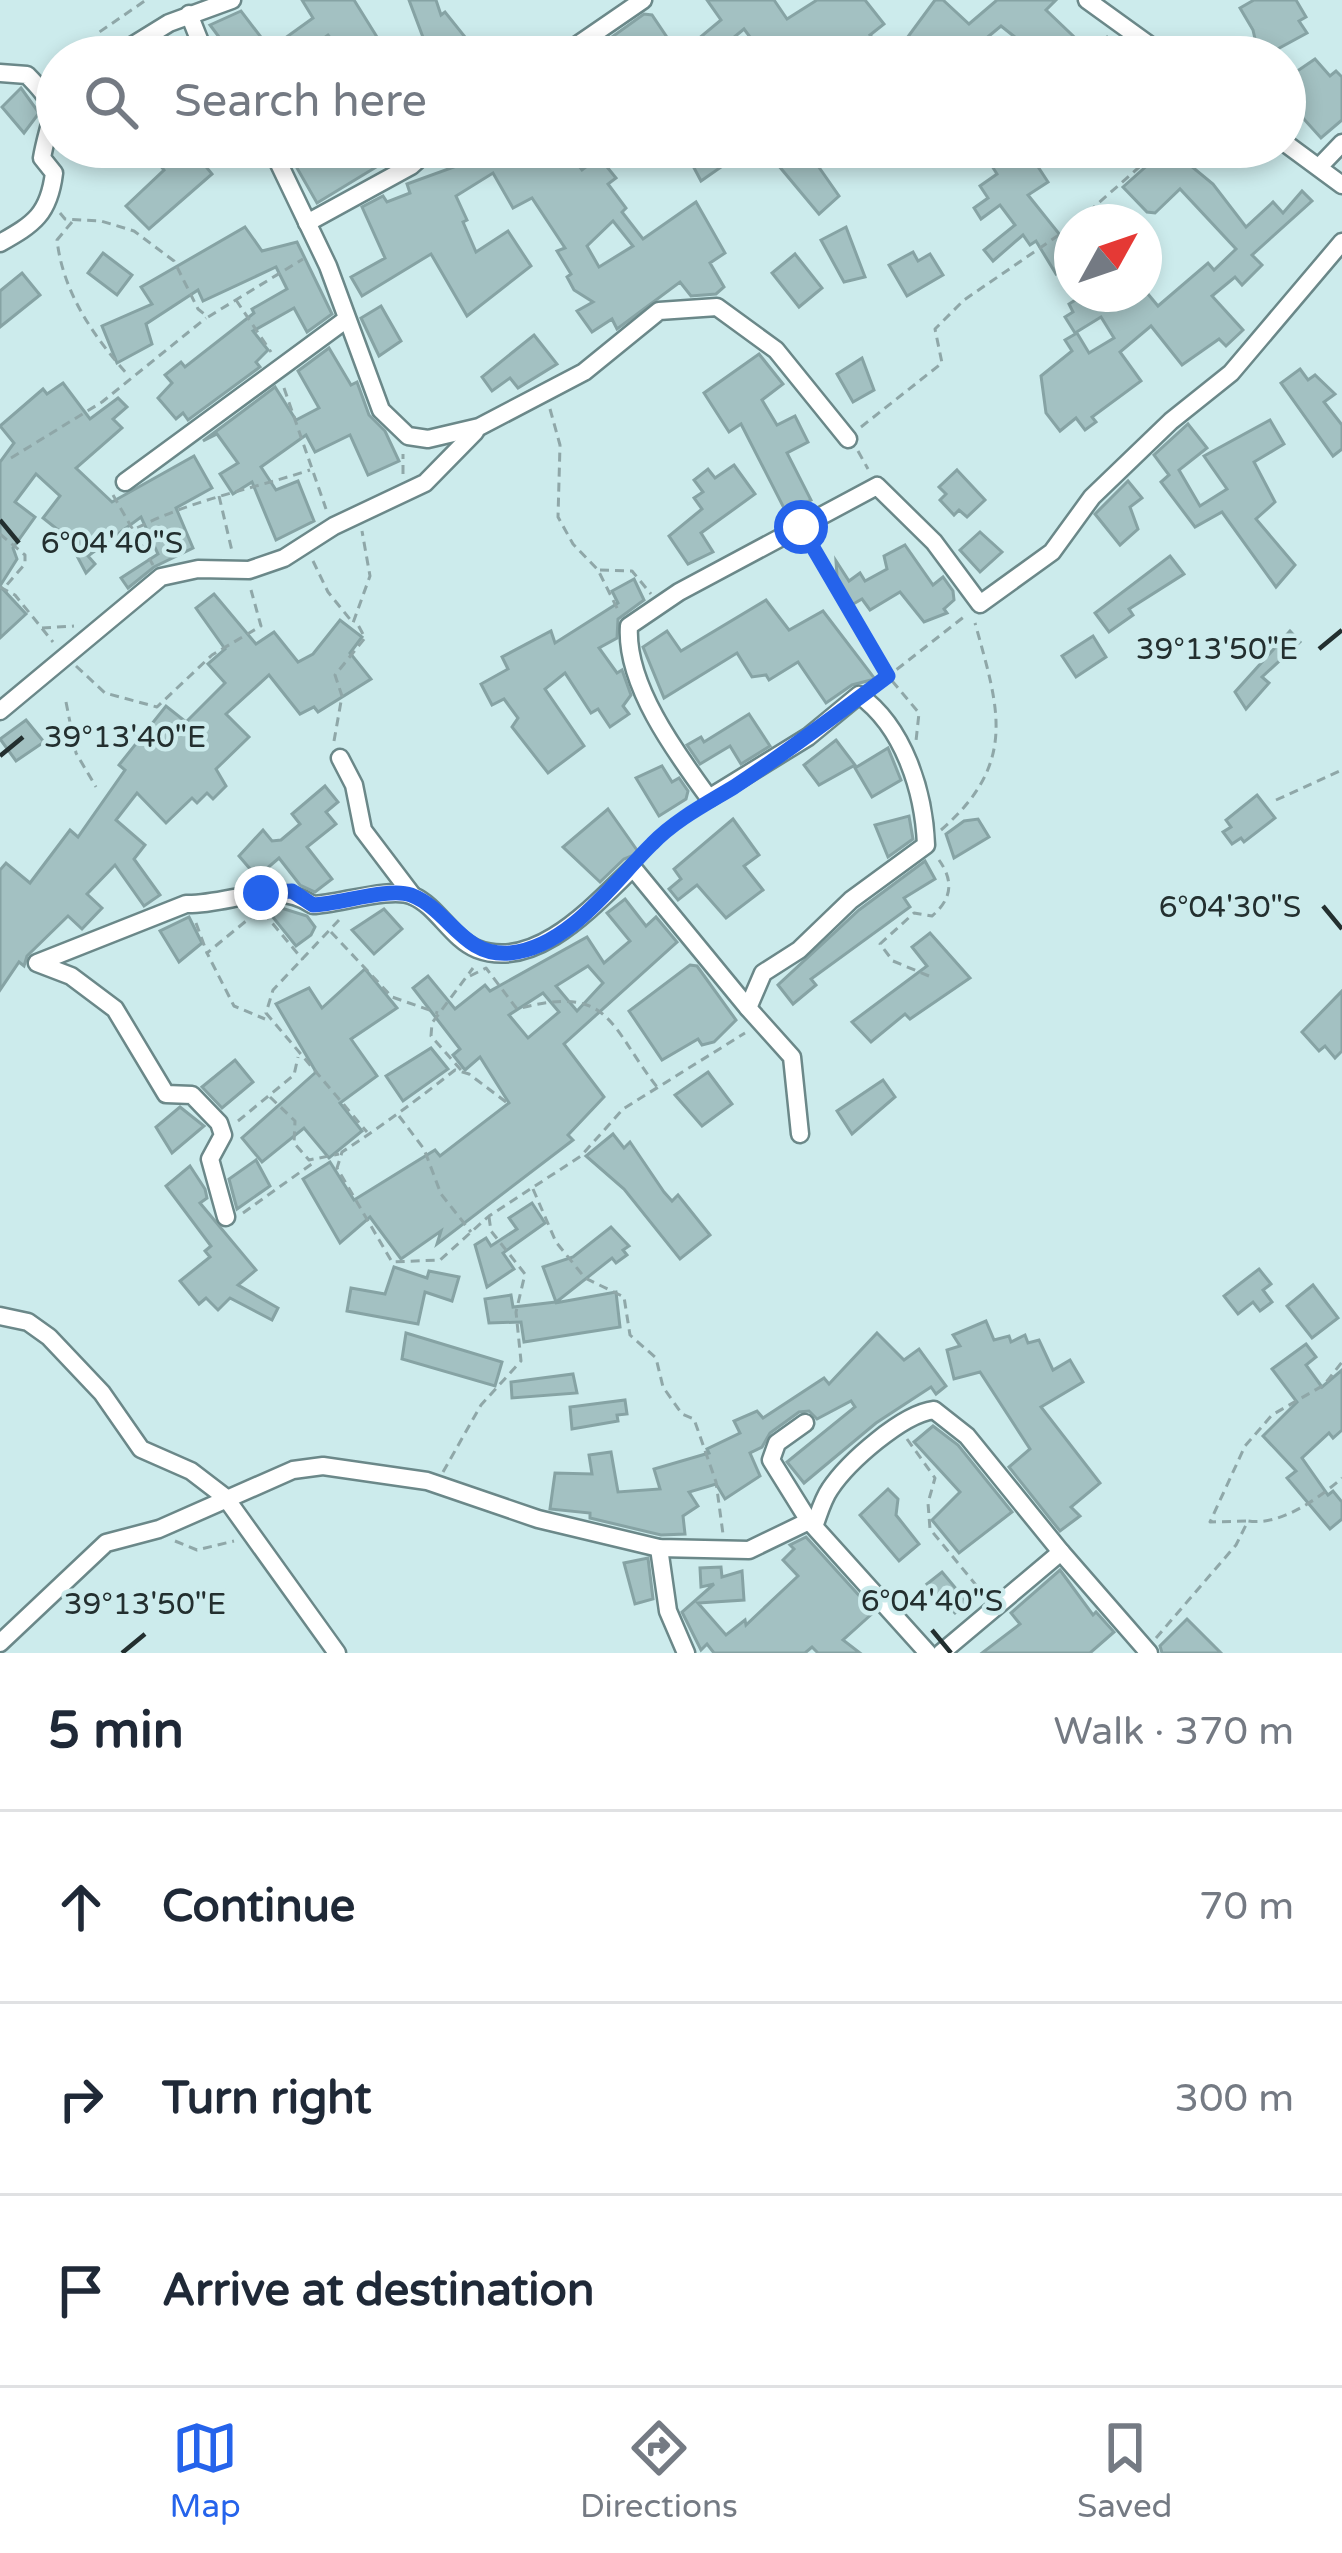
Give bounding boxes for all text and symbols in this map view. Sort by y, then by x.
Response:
search box [36,36,1306,168]
icon: search [78,69,144,135]
text: Search here [174,75,427,129]
north arrow [1054,204,1162,312]
route start [774,500,828,554]
text: 6°04'40"S [41,525,183,562]
text: 39°13'50"E [1136,631,1298,668]
text: 39°13'40"E [44,719,206,756]
route end [234,866,288,920]
text: 6°04'30"S [1159,889,1301,926]
text: 6°04'40"S [861,1583,1003,1620]
text: 39°13'50"E [64,1586,226,1623]
text: 5 min [48,1700,184,1762]
text: Walk · 370 m [1053,1708,1294,1755]
icon: ahead [48,1874,114,1940]
text: Continue [162,1880,355,1934]
text: 70 m [1199,1883,1294,1930]
icon: right [48,2066,114,2132]
text: Turn right [162,2072,371,2126]
text: 300 m [1175,2075,1294,2122]
icon: arrive [48,2258,114,2324]
text: Arrive at destination [162,2264,594,2318]
tab: Map [170,2415,241,2526]
tab: Directions [580,2415,738,2526]
tab: Saved [1077,2415,1172,2526]

